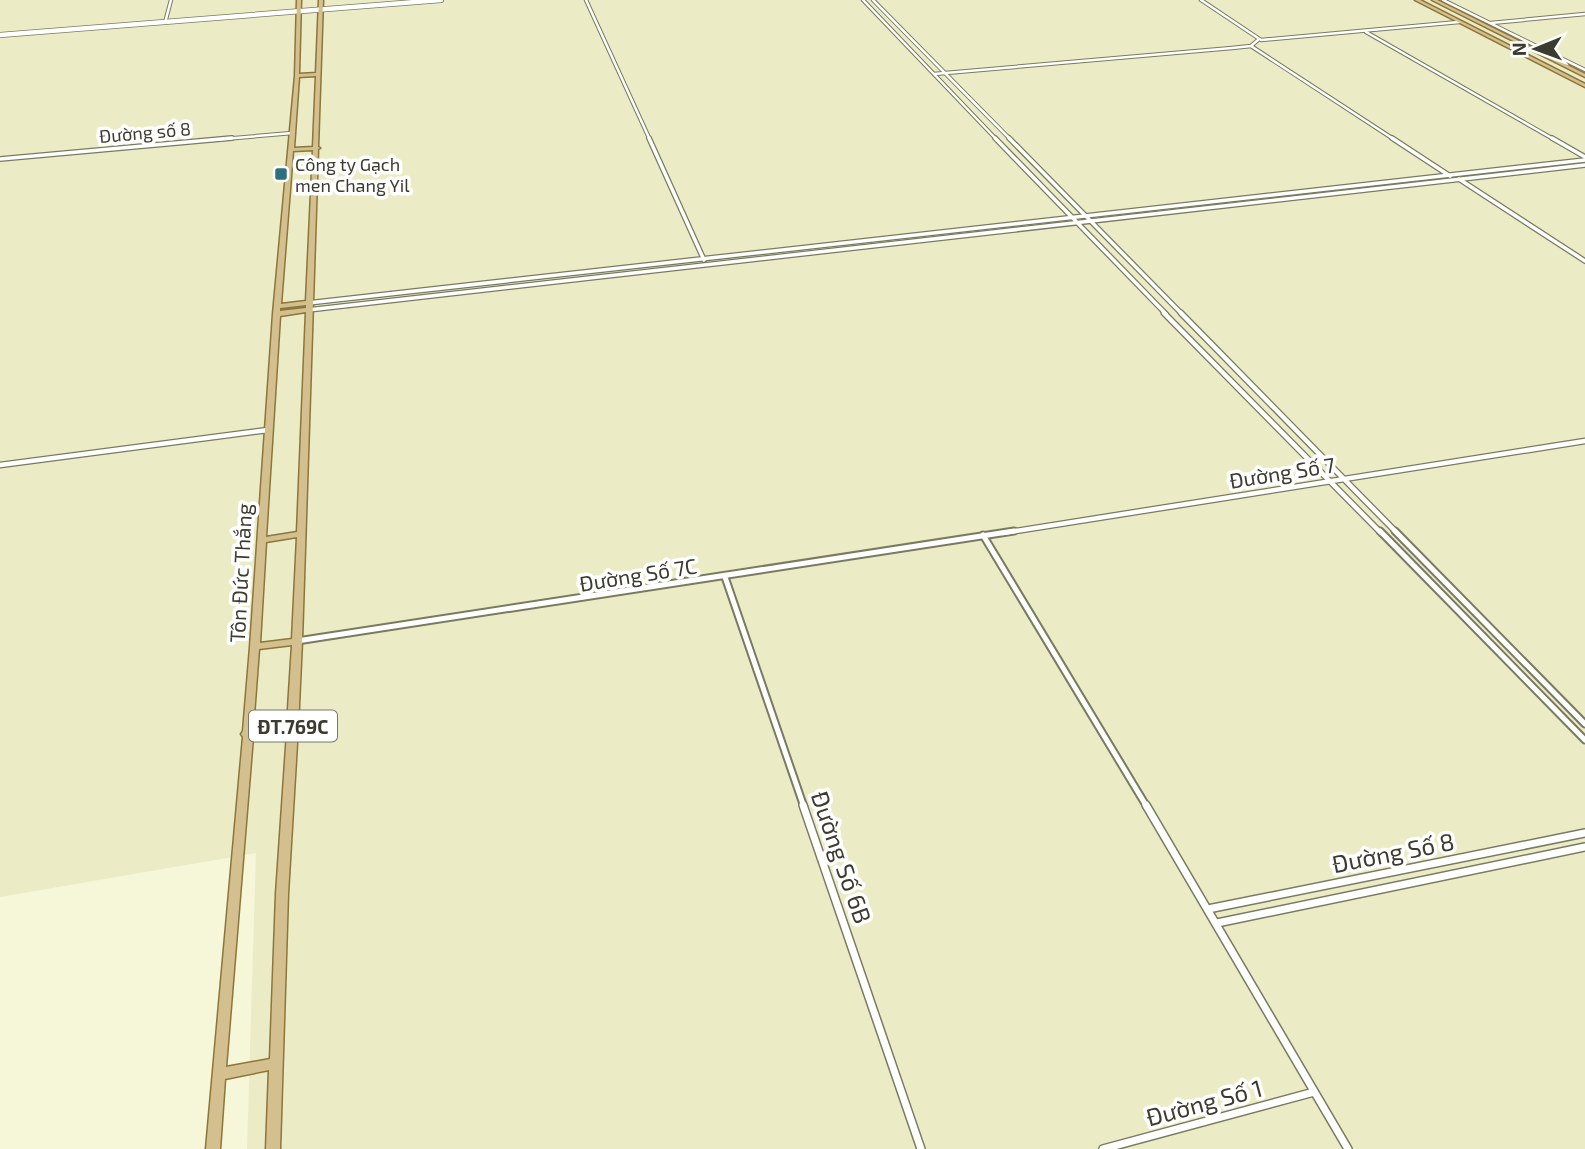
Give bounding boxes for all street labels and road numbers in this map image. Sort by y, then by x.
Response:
street label: Đường số 8 [98,117,192,147]
street label: Đường Số 7 [1227,451,1337,493]
street label: Tôn Đức Thắng [224,502,256,643]
street label: Đường Số 7C [578,552,698,596]
road number: ĐT.769C [249,710,337,741]
street label: Đường Số 6B [806,787,878,927]
street label: Đường Số 8 [1329,826,1457,878]
street label: Đường Số 1 [1143,1073,1265,1131]

